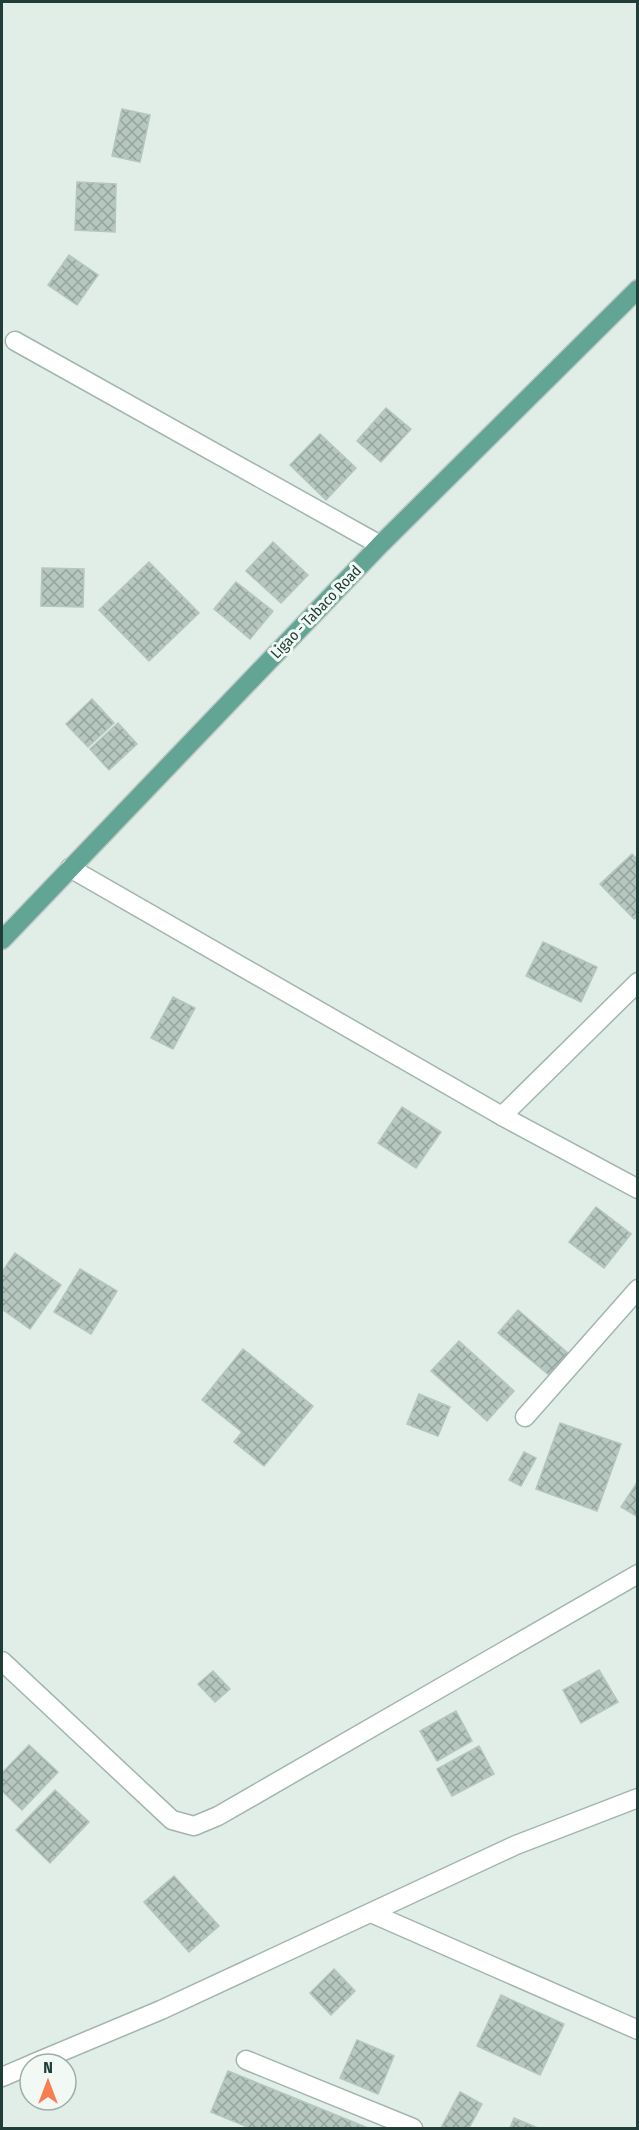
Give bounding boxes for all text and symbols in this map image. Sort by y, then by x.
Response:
street label: Ligao - Tabaco Road [267,562,365,662]
north arrow [18,2052,78,2112]
text: N [43,2058,53,2077]

